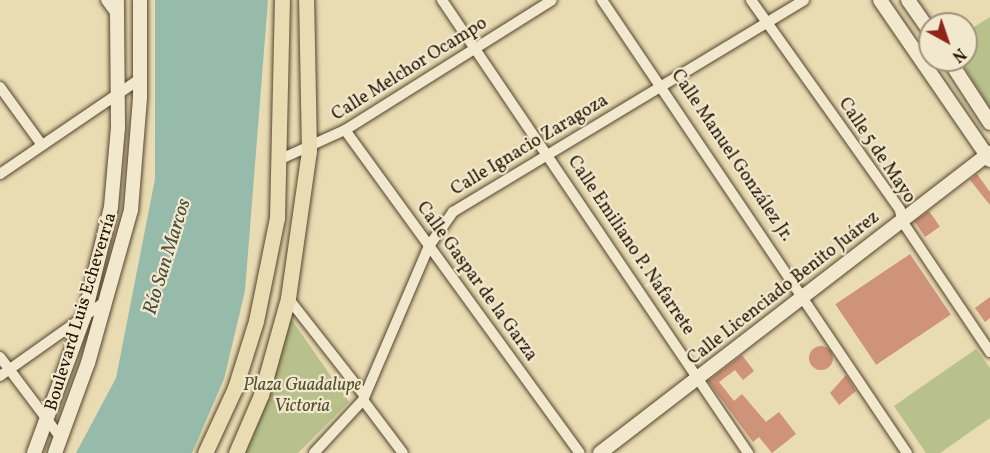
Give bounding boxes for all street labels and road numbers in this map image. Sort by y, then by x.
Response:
street label: Calle Melchor Ocampo [328,13,492,127]
street label: Calle Manuel González Jr. [665,66,797,246]
street label: Calle Ignacio Zaragoza [448,91,612,201]
street label: Calle 5 de Mayo [833,94,919,208]
street label: Calle Emiliano P. Nafarrete [562,152,698,340]
street label: Calle Gaspar de la Garza [411,198,541,366]
street label: Calle Licenciado Benito Juárez [684,207,884,371]
street label: Boulevard Luis Echeverría [42,210,122,414]

